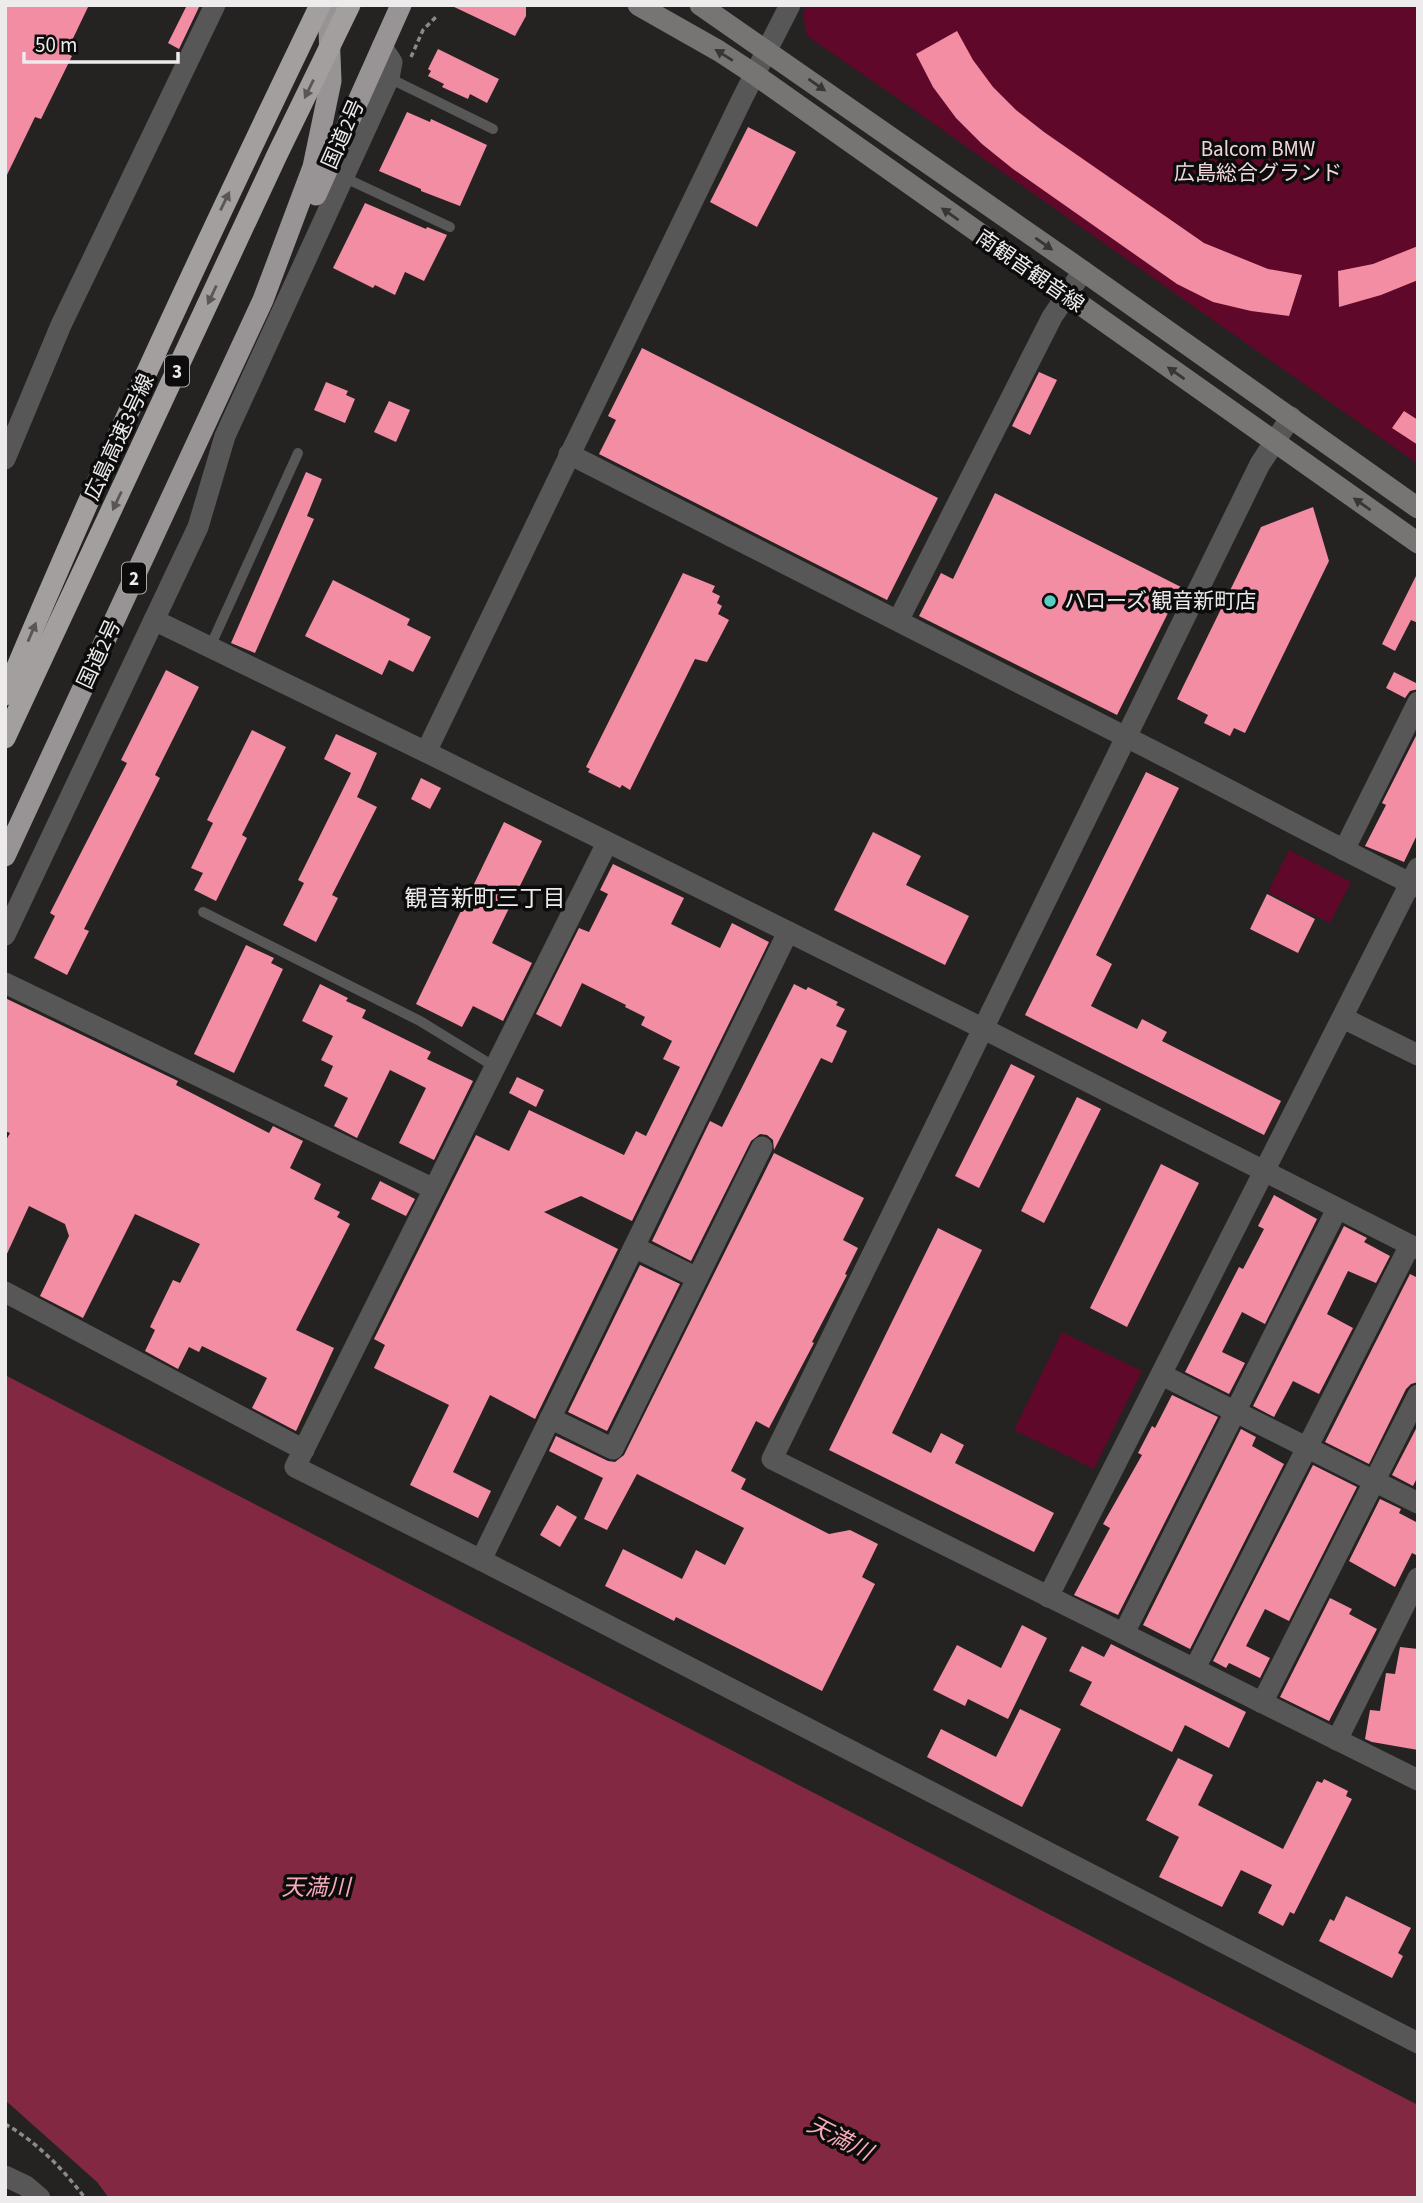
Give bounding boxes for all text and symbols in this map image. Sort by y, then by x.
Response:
scale bar [24,21,178,65]
text: 50 m [35,30,77,60]
one-way arrow [714,48,733,61]
one-way arrow [808,78,826,92]
one-way arrow [304,79,315,99]
street label: 国道2号 [314,94,372,174]
park label: Balcom BMW 広島総合グランド [1174,134,1342,188]
one-way arrow [220,191,231,211]
one-way arrow [941,207,959,221]
street label: 南観音観音線 [970,223,1090,319]
one-way arrow [1035,237,1053,251]
one-way arrow [207,284,218,305]
road number: 3 [165,356,189,386]
one-way arrow [1167,366,1185,380]
street label: 広島高速3号線 [77,369,161,505]
one-way arrow [111,491,122,511]
one-way arrow [1353,497,1371,511]
road number: 2 [122,562,146,594]
place label: ハローズ 観音新町店 [1064,586,1256,616]
marker: ハローズ 観音新町店 [1042,593,1058,609]
street label: 国道2号 [70,614,128,694]
one-way arrow [26,621,37,642]
district label: 観音新町三丁目 [405,882,566,915]
water label: 天満川 [282,1871,354,1904]
water label: 天満川 [802,2108,881,2170]

